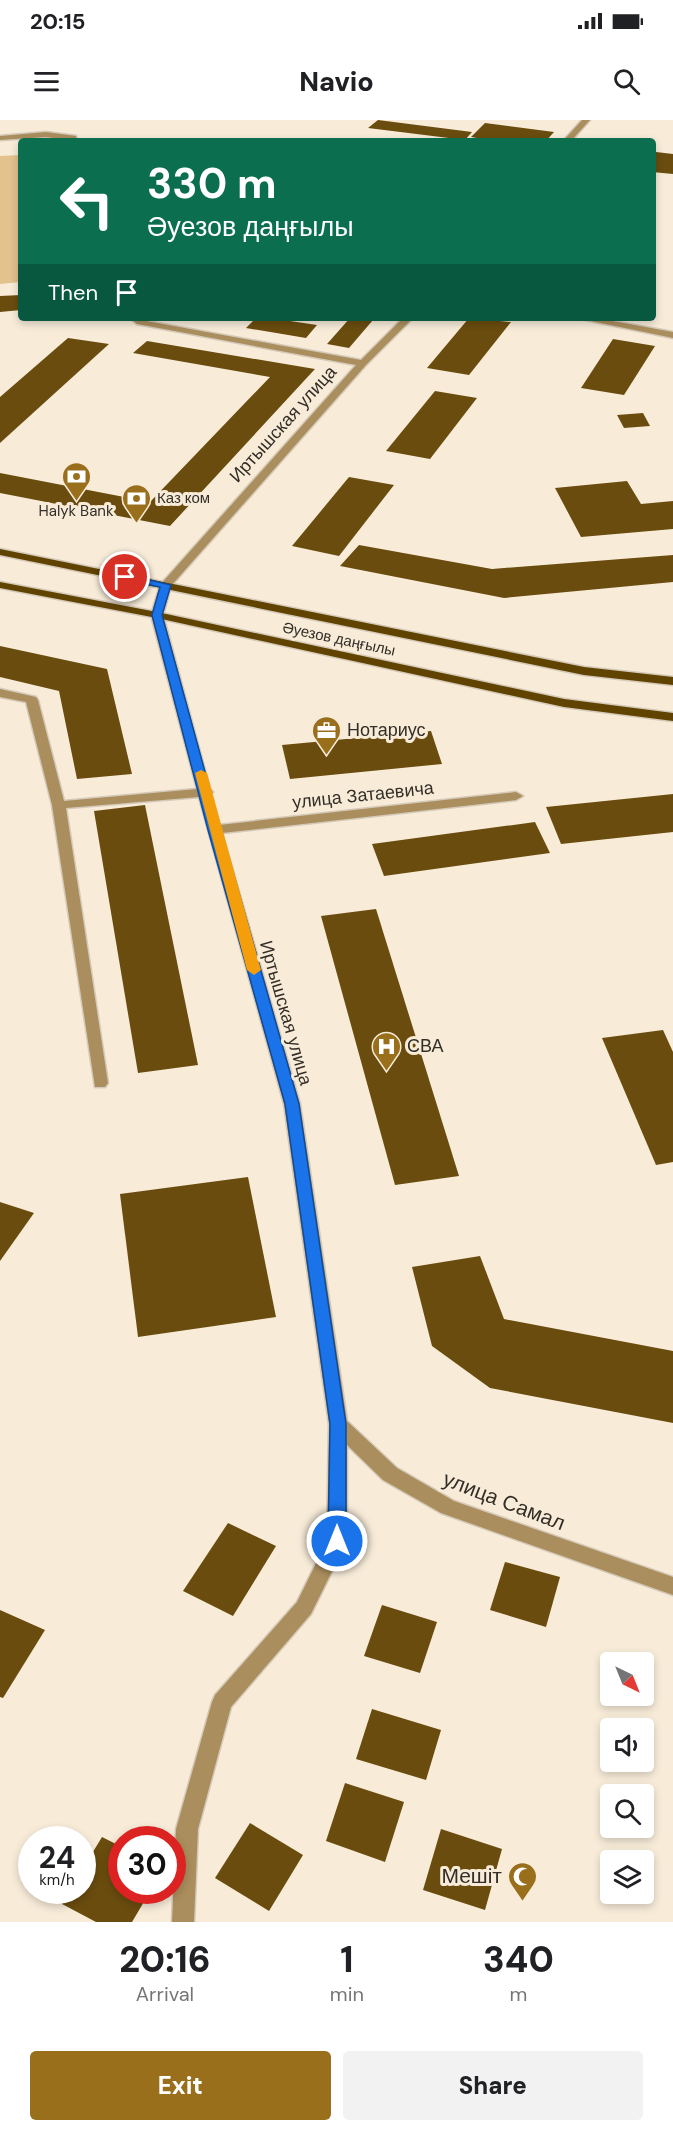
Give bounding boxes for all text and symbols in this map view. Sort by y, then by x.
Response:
text: 20:15 [30,7,85,36]
text: Navio [299,64,374,99]
icon: menu [30,65,63,98]
icon: search [610,65,643,98]
text: 330 m [147,156,277,211]
icon: left [48,162,126,240]
text: Әуезов даңғылы [147,209,354,244]
icon: arrive [110,276,143,309]
text: Then [48,278,98,307]
street label: Иртышская улица [224,360,343,488]
bank icon: Halyk Bank [60,460,92,502]
bank icon: Каз ком [120,482,152,524]
place label: Каз ком [157,488,210,508]
place label: Halyk Bank [39,501,114,521]
pin [99,551,150,602]
icon: arrive [108,560,141,593]
street label: Әуезов даңғылы [281,617,397,661]
office icon: Нотариус [310,714,342,756]
place label: Нотариус [347,718,426,742]
street label: улица Затаевича [291,776,436,814]
street label: Иртышская улица [254,938,318,1089]
hospital icon: СВА [370,1030,402,1072]
place label: СВА [407,1034,443,1058]
street label: улица Самал [439,1465,569,1537]
position arrow [305,1509,369,1573]
north arrow [600,1652,654,1706]
map controls [600,1652,654,1904]
button: sound [600,1718,654,1772]
button: search [600,1784,654,1838]
speed limit sign: 30 [108,1826,186,1904]
text: 24 [39,1838,75,1877]
button: layers [600,1850,654,1904]
mosque icon: Мешіт [507,1860,539,1902]
place label: Мешіт [441,1862,502,1890]
text: km/h [39,1870,75,1890]
text: 20:16 [119,1936,211,1983]
text: 1 [340,1936,354,1983]
text: 340 [483,1936,554,1983]
text: Arrival [136,1981,194,2007]
text: min [330,1981,364,2007]
text: m [510,1981,527,2007]
button: Exit [30,2051,331,2120]
button: Share [343,2051,643,2120]

